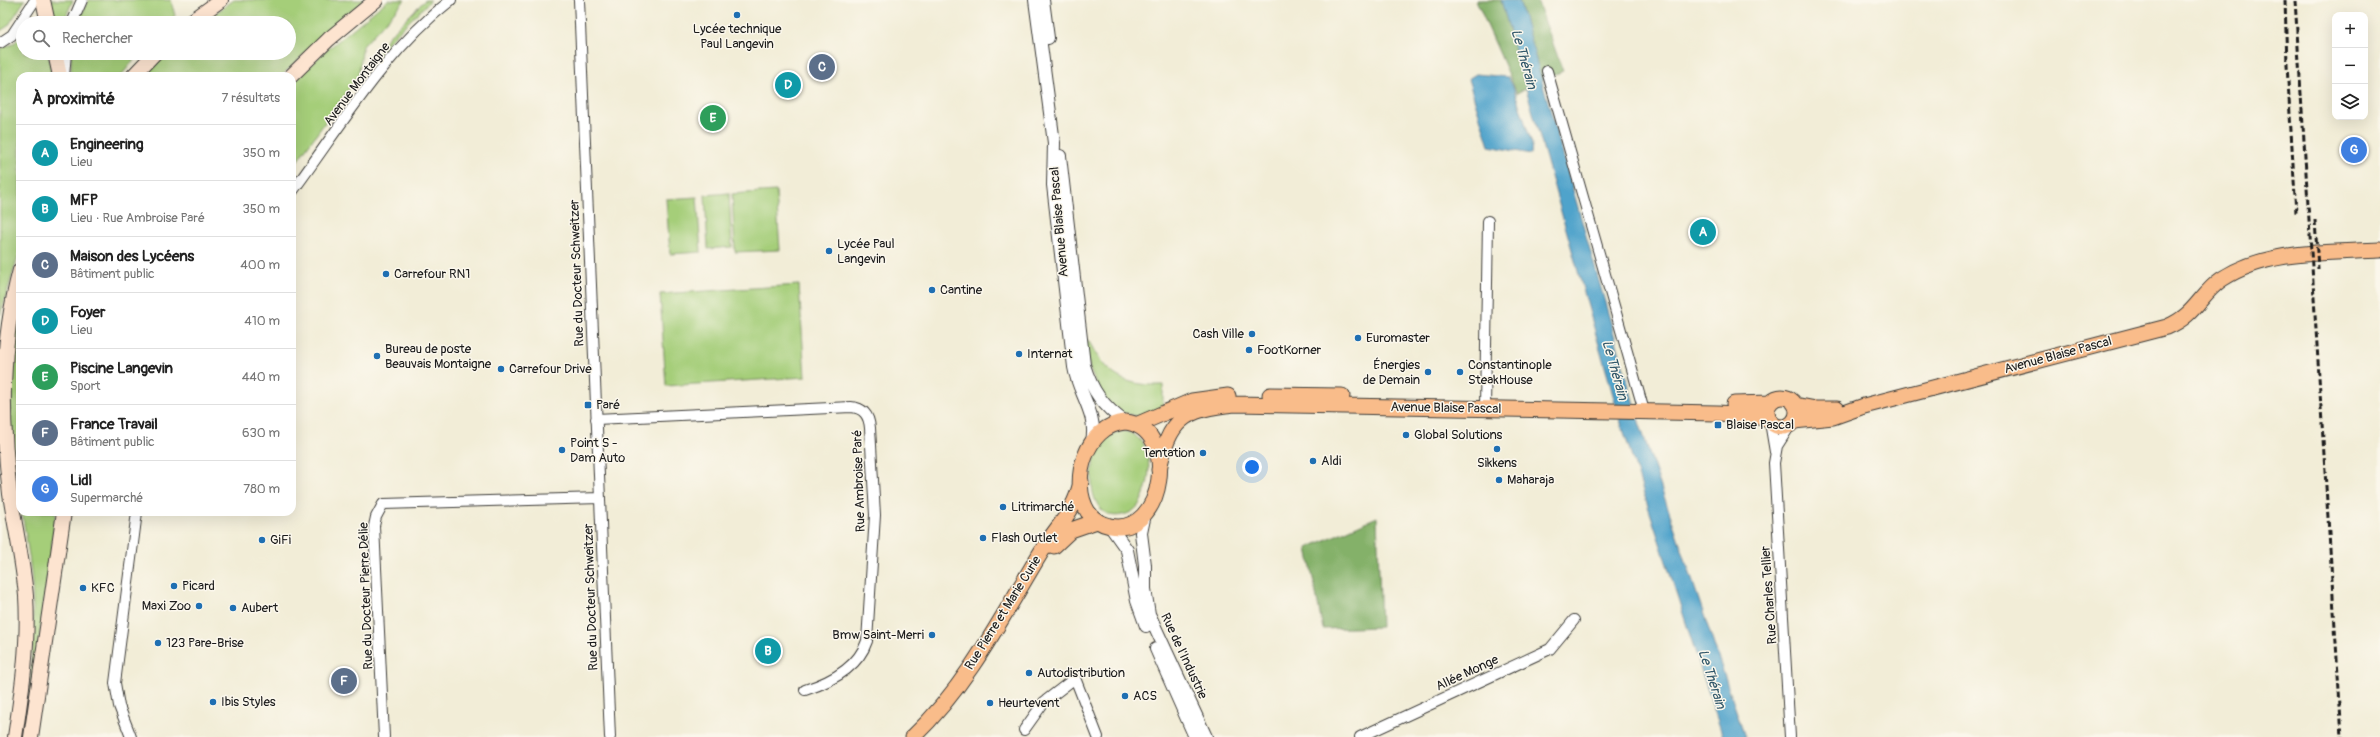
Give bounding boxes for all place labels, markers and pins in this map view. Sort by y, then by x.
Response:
marker: Lycée technique Paul Langevin [732,10,742,20]
place label: Lycée technique Paul Langevin [693,21,782,52]
pin: C [809,52,835,82]
pin: D [775,70,801,100]
pin: E [700,103,726,133]
pin: G [2341,135,2367,165]
pin: A [1690,217,1716,247]
place label: Lycée Paul Langevin [837,236,895,267]
marker: Lycée Paul Langevin [824,246,834,256]
place label: Carrefour RN1 [394,266,470,282]
marker: Carrefour RN1 [381,269,391,279]
place label: Cantine [940,282,983,298]
marker: Cantine [927,285,937,295]
place label: Cash Ville [1193,326,1245,342]
marker: Cash Ville [1247,329,1257,339]
place label: Euromaster [1366,330,1430,346]
marker: Euromaster [1353,333,1363,343]
place label: Bureau de poste Beauvais Montaigne [385,341,492,372]
place label: FootKorner [1257,342,1322,358]
marker: FootKorner [1244,345,1254,355]
place label: Internat [1027,346,1073,362]
marker: Internat [1014,349,1024,359]
marker: Bureau de poste Beauvais Montaigne [372,351,382,361]
place label: Énergies de Demain [1363,357,1420,388]
place label: Constantinople SteakHouse [1468,357,1552,388]
place label: Carrefour Drive [509,361,592,377]
marker: Carrefour Drive [496,364,506,374]
marker: Énergies de Demain [1423,367,1433,377]
marker: Constantinople SteakHouse [1455,367,1465,377]
place label: Paré [596,397,620,413]
marker: Paré [583,400,593,410]
place label: Blaise Pascal [1726,417,1794,433]
marker: Blaise Pascal [1713,420,1723,430]
place label: Global Solutions [1414,427,1503,443]
marker: Global Solutions [1401,430,1411,440]
place label: Point S - Dam Auto [570,435,625,466]
marker: Sikkens [1492,444,1502,454]
marker: Point S - Dam Auto [557,445,567,455]
place label: Tentation [1143,445,1195,461]
marker: Tentation [1198,448,1208,458]
place label: Aldi [1321,453,1341,469]
place label: Sikkens [1477,455,1517,471]
marker: Aldi [1308,456,1318,466]
place label: Maharaja [1507,472,1554,488]
marker: Maharaja [1494,475,1504,485]
place label: Litrimarché [1011,499,1074,515]
marker: Litrimarché [998,502,1008,512]
place label: Flash Outlet [991,530,1058,546]
place label: GiFi [270,532,291,548]
marker: Flash Outlet [978,533,988,543]
marker: GiFi [257,535,267,545]
place label: Picard [182,578,215,594]
place label: KFC [91,580,115,596]
marker: Picard [169,581,179,591]
marker: KFC [78,583,88,593]
place label: Maxi Zoo [142,598,191,614]
place label: Aubert [241,600,279,616]
marker: Maxi Zoo [194,601,204,611]
marker: Aubert [228,603,238,613]
place label: Bmw Saint-Merri [832,627,924,643]
marker: Bmw Saint-Merri [927,630,937,640]
place label: 123 Pare-Brise [166,635,244,651]
pin: B [755,636,781,666]
marker: 123 Pare-Brise [153,638,163,648]
place label: Autodistribution [1037,665,1125,681]
pin: F [331,666,357,696]
marker: Autodistribution [1024,668,1034,678]
place label: ACS [1133,688,1157,704]
marker: ACS [1120,691,1130,701]
place label: Ibis Styles [221,694,276,710]
place label: Heurtevent [998,695,1060,711]
marker: Ibis Styles [208,697,218,707]
marker: Heurtevent [985,698,995,708]

